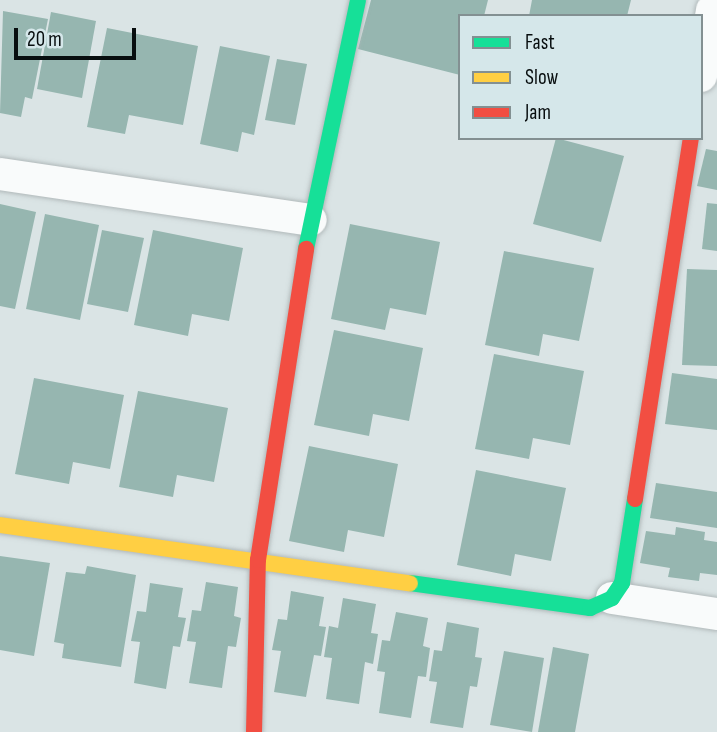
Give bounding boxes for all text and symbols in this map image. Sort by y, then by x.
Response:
scale bar [18,14,140,58]
legend [458,14,703,140]
text: 20 m [27,27,62,52]
text: Fast [525,30,555,55]
text: Slow [525,65,558,90]
text: Jam [525,100,551,125]

